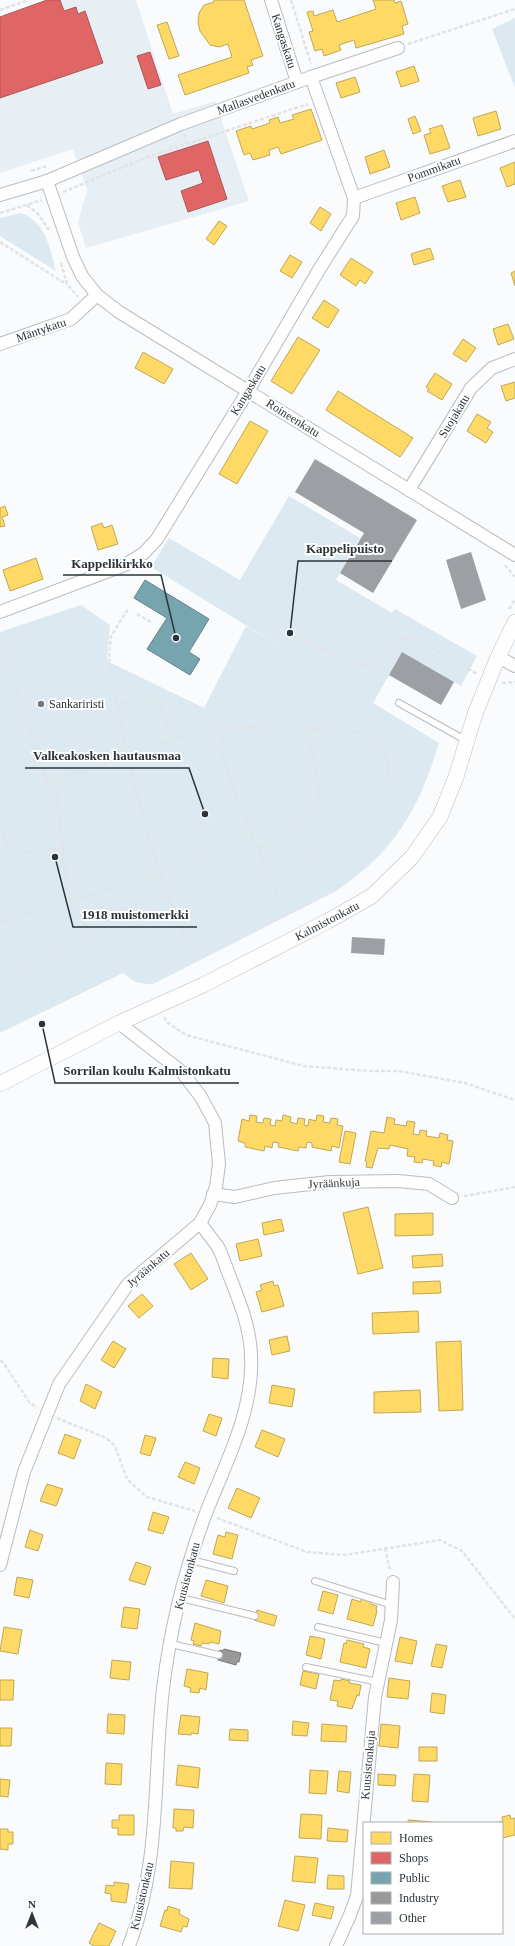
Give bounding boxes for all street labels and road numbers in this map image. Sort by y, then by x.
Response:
street label: Kangaskatu [269,12,299,70]
street label: Mallasvedenkatu [215,76,297,118]
street label: Pommikatu [406,153,462,185]
street label: Mäntykatu [14,315,68,345]
street label: Kangaskatu [227,362,269,418]
street label: Suojakatu [436,392,472,440]
street label: Roineenkatu [264,396,322,440]
street label: Kalmistonkatu [293,898,361,944]
street label: Jyräänkuja [308,1175,361,1191]
street label: Jyräänkatu [124,1246,172,1290]
street label: Kuusistonkatu [171,1541,203,1611]
street label: Kuusistonkuja [358,1729,378,1800]
street label: Kuusistonkatu [127,1861,157,1931]

